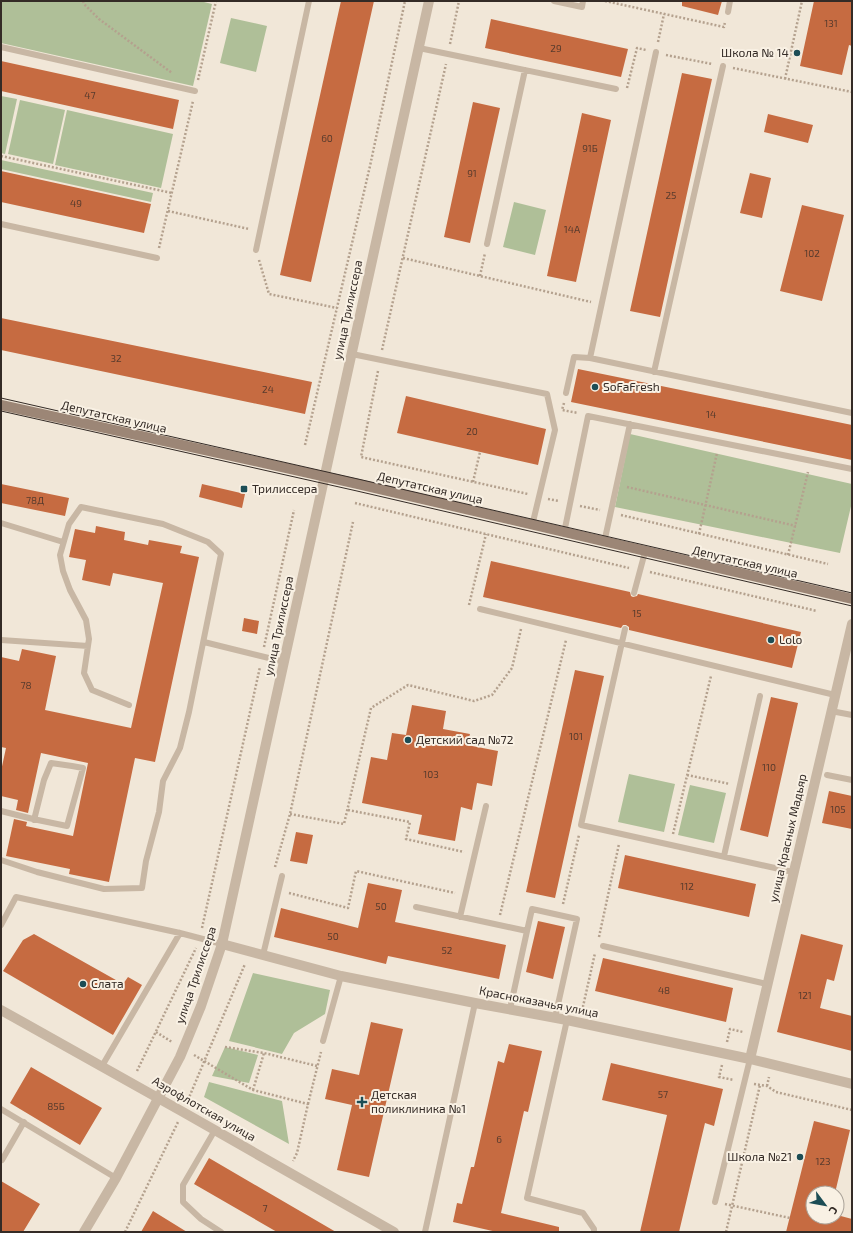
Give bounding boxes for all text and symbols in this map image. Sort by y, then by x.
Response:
house number: 131 [824,17,838,29]
house number: 29 [550,42,562,54]
place label: Школа № 14 [721,45,789,59]
marker: Школа № 14 [792,48,802,58]
house number: 47 [84,89,96,101]
house number: 60 [321,132,333,144]
house number: 91Б [582,142,598,154]
house number: 91 [467,167,477,179]
house number: 25 [666,189,676,201]
house number: 49 [70,197,82,209]
house number: 14А [564,223,581,235]
house number: 102 [804,247,820,259]
street label: улица Трилиссера [330,259,365,361]
house number: 32 [110,352,122,364]
place label: SoFaFresh [603,379,660,393]
marker: SoFaFresh [590,382,600,392]
house number: 24 [262,383,274,395]
street label: Депутатская улица [60,397,168,436]
house number: 14 [706,408,716,420]
house number: 20 [466,425,478,437]
street label: Депутатская улица [376,468,484,507]
place label: Трилиссера [252,481,318,495]
marker: Трилиссера [239,484,249,494]
house number: 78Д [26,494,44,506]
street label: Депутатская улица [691,542,799,581]
street label: улица Трилиссера [261,575,296,677]
house number: 15 [632,607,642,619]
place label: Lolo [779,632,803,646]
marker: Lolo [766,635,776,645]
house number: 78 [20,679,32,691]
house number: 101 [569,730,583,742]
place label: Детский сад №72 [416,732,514,746]
marker: Детский сад №72 [403,735,413,745]
house number: 110 [762,761,776,773]
house number: 103 [423,768,439,780]
street label: улица Красных Мадьяр [765,772,810,904]
house number: 105 [830,803,846,815]
house number: 112 [680,880,694,892]
house number: 50 [375,900,387,912]
street label: улица Трилиссера [172,924,219,1025]
house number: 50 [327,930,339,942]
house number: 52 [442,944,453,956]
place label: Слата [91,976,124,990]
marker: Слата [78,979,88,989]
street label: Красноказачья улица [478,983,600,1020]
house number: 48 [658,984,670,996]
house number: 121 [798,989,812,1001]
street label: Аэрофлотская улица [150,1073,259,1144]
place label: Детская поликлиника №1 [371,1087,466,1115]
house number: 57 [658,1088,668,1100]
marker: Детская поликлиника №1 [356,1096,368,1108]
house number: 85Б [47,1100,65,1112]
house number: 6 [496,1133,502,1145]
place label: Школа №21 [727,1149,792,1163]
marker: Школа №21 [795,1152,805,1162]
house number: 123 [815,1155,831,1167]
north arrow [805,1185,845,1225]
house number: 7 [262,1202,268,1214]
text: С [826,1204,841,1217]

